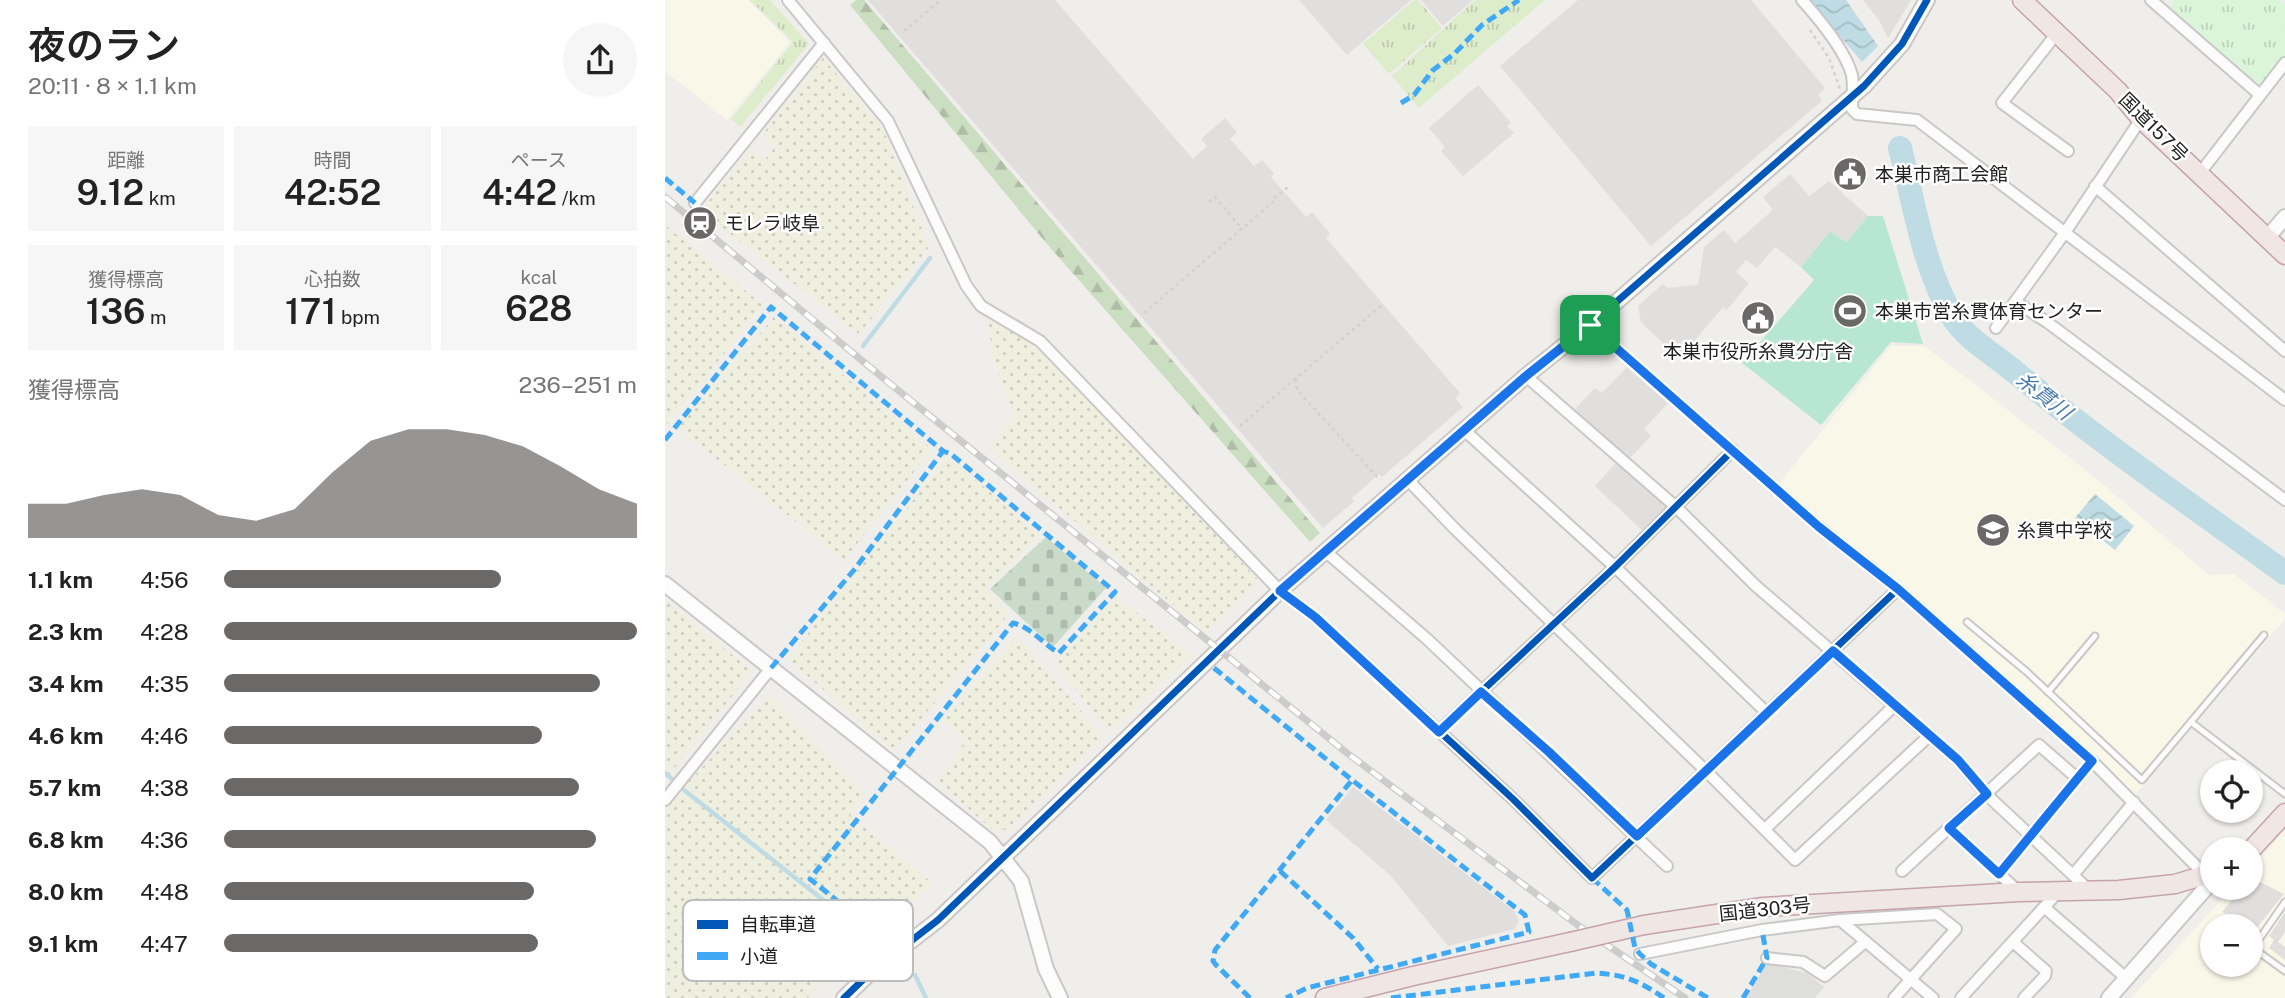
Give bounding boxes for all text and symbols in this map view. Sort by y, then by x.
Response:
text: 夜のラン [28,23,180,68]
button: share [563,23,637,97]
text: 20:11 · 8 × 1.1 km [28,72,197,99]
street label: 国道157号 [2115,88,2193,166]
text: 距離 [107,149,145,171]
text: 時間 [313,149,352,171]
text: ペース [511,149,567,171]
public building icon: 本巣市商工会館 [1831,155,1869,193]
place label: 本巣市商工会館 [1875,163,2008,185]
text: 9.12 [77,172,144,213]
text: 42:52 [284,172,381,213]
text: 4:42 [482,172,557,213]
text: km [144,187,176,209]
text: /km [557,187,596,209]
station icon: モレラ岐阜 [681,204,719,242]
place label: モレラ岐阜 [725,212,820,234]
text: kcal [520,266,557,288]
text: 獲得標高 [88,268,164,290]
text: 心拍数 [304,268,361,290]
text: 628 [505,288,572,329]
text: 136 [86,291,145,332]
text: 171 [285,291,336,332]
sports icon: 本巣市営糸貫体育センター [1831,292,1869,330]
pin [1560,295,1620,355]
public building icon: 本巣市役所糸貫分庁舎 [1739,299,1777,337]
place label: 本巣市営糸貫体育センター [1875,300,2103,322]
text: m [145,306,167,328]
text: bpm [336,306,380,328]
icon: arrive [1571,306,1609,344]
place label: 本巣市役所糸貫分庁舎 [1663,340,1853,362]
water label: 糸貫川 [2012,366,2078,426]
text: 236–251 m [519,371,637,398]
text: 獲得標高 [28,376,120,403]
school or university icon: 糸貫中学校 [1974,511,2012,549]
place label: 糸貫中学校 [2017,519,2112,541]
text: 1.1 km [28,566,93,593]
text: 4:56 [140,566,189,593]
text: 2.3 km [28,618,103,645]
text: 4:28 [140,618,189,645]
text: 3.4 km [28,670,104,697]
text: 4:35 [140,670,189,697]
text: 4.6 km [28,722,104,749]
text: 4:46 [140,722,188,749]
map controls [2200,760,2263,977]
button: locate [2200,760,2263,823]
text: 5.7 km [28,774,101,801]
text: 4:38 [140,774,189,801]
text: 6.8 km [28,826,104,853]
text: 4:36 [140,826,188,853]
button: + [2200,837,2263,900]
text: 8.0 km [28,878,104,905]
text: 4:48 [140,878,189,905]
street label: 国道303号 [1718,893,1812,925]
legend [683,900,913,981]
text: 自転車道 [740,913,816,935]
button: − [2200,914,2263,977]
text: 9.1 km [28,930,98,957]
text: 4:47 [140,930,188,957]
text: 小道 [740,945,778,967]

